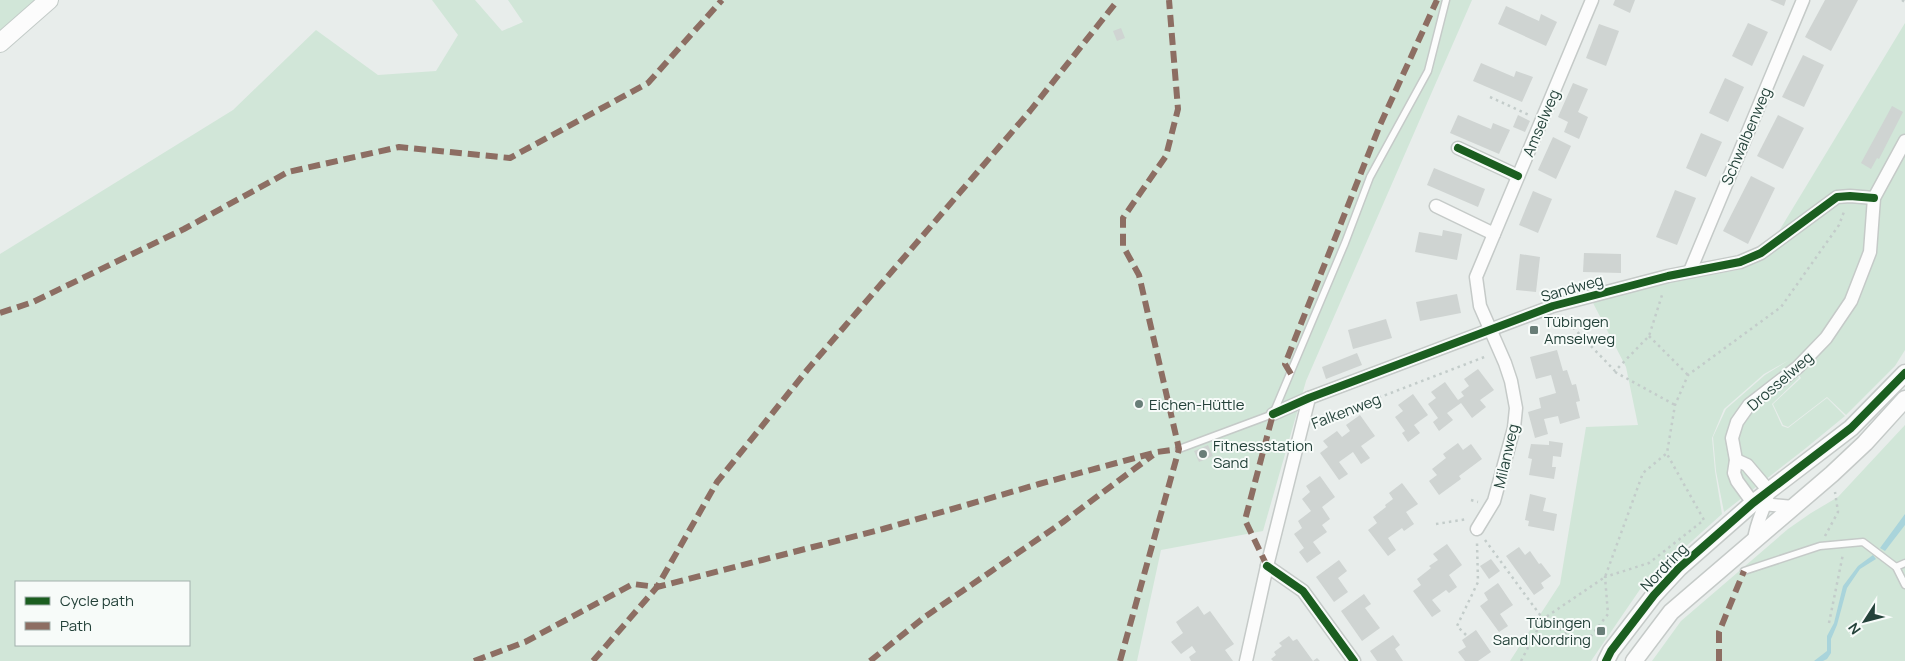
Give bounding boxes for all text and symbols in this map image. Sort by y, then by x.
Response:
street label: Schwalbenweg [1716,84,1776,188]
street label: Amselweg [1517,86,1565,160]
street label: Sandweg [1538,269,1606,307]
place label: Tübingen Amselweg [1544,311,1615,349]
marker: Tübingen Amselweg [1528,324,1540,336]
street label: Drosselweg [1743,347,1817,415]
street label: Falkenweg [1308,388,1384,434]
place label: Eichen-Hüttle [1149,394,1245,415]
marker: Eichen-Hüttle [1133,398,1145,410]
street label: Milanweg [1488,422,1524,490]
place label: Fitnessstation Sand [1213,435,1313,473]
marker: Fitnessstation Sand [1197,448,1209,460]
street label: Nordring [1636,538,1692,596]
legend [15,581,190,646]
text: Cycle path [60,590,134,611]
north arrow [1840,596,1890,646]
place label: Tübingen Sand Nordring [1493,612,1591,650]
text: Path [60,615,92,636]
text: N [1843,619,1865,639]
marker: Tübingen Sand Nordring [1595,625,1607,637]

